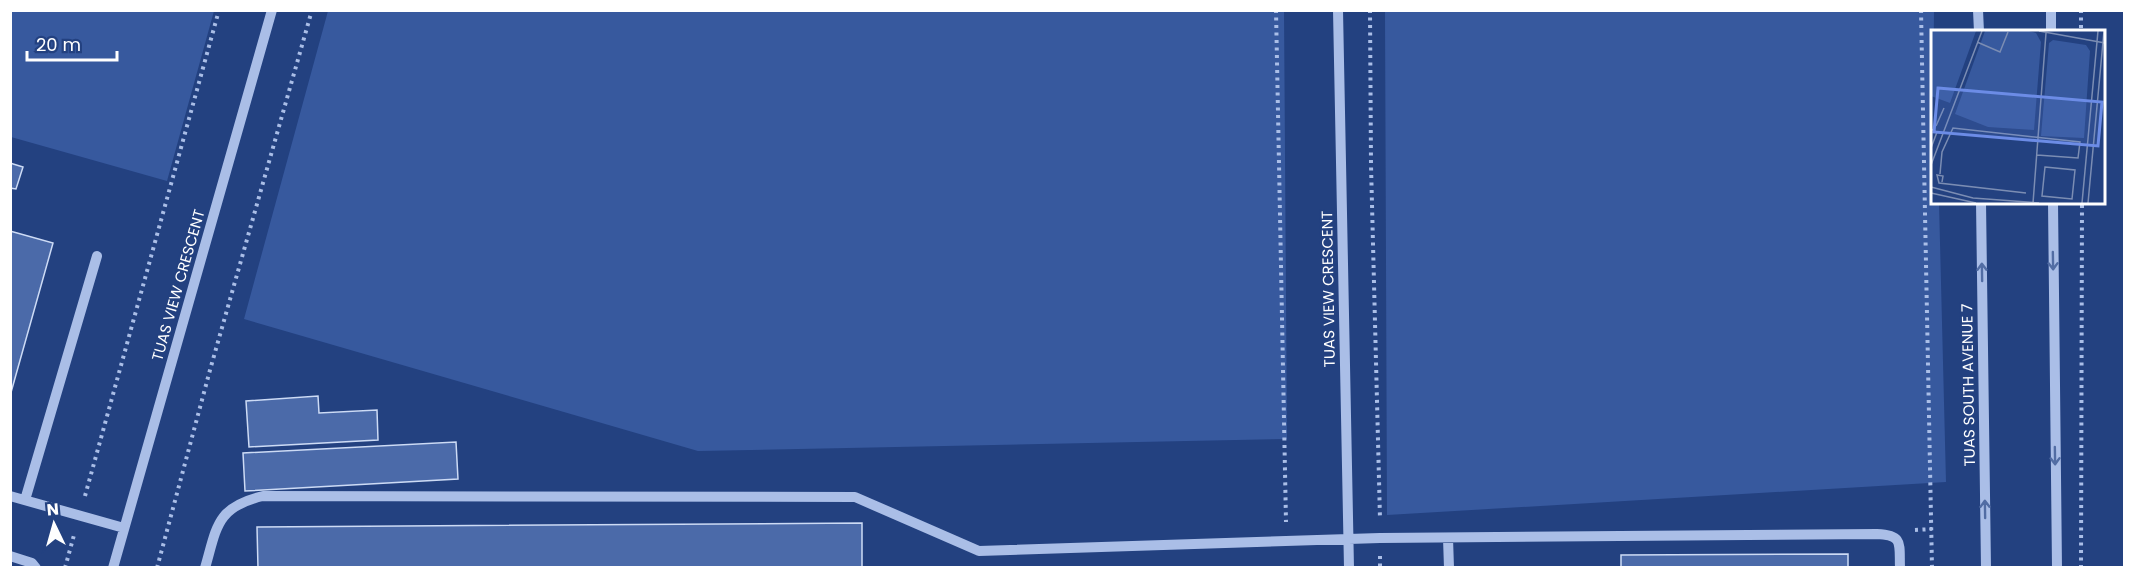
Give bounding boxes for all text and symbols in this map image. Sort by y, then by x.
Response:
scale bar [27,24,117,62]
inset map [1931,30,2105,204]
text: 20 m [36,32,81,57]
street label: TUAS VIEW CRESCENT [146,207,210,363]
street label: TUAS VIEW CRESCENT [1316,211,1340,367]
one-way arrow [2047,250,2059,270]
one-way arrow [1976,263,1988,283]
street label: TUAS SOUTH AVENUE 7 [1956,303,1980,467]
one-way arrow [2049,445,2061,465]
north arrow [24,494,84,554]
text: N [46,498,60,522]
one-way arrow [1979,500,1991,520]

